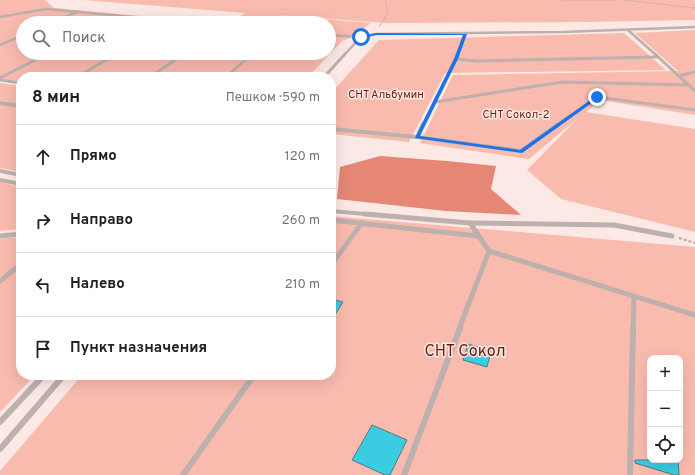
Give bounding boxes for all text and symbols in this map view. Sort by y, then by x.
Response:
search box [16,16,336,60]
icon: search [30,27,52,49]
route start [352,28,370,46]
text: Поиск [62,29,106,48]
text: 8 мин [32,87,80,109]
park label: СНТ Альбумин [348,88,424,102]
route end [588,88,606,106]
text: Пешком · 590 m [226,90,320,106]
park label: СНТ Сокол-2 [483,108,549,122]
icon: ahead [32,146,54,168]
text: Прямо [70,147,117,166]
text: 120 m [285,149,320,165]
icon: right [32,210,54,232]
text: Направо [70,211,133,230]
text: 260 m [282,213,320,229]
icon: left [32,274,54,296]
text: Налево [70,275,125,294]
text: 210 m [285,277,320,293]
icon: arrive [32,338,54,360]
text: Пункт назначения [70,339,207,358]
park label: СНТ Сокол [424,342,506,362]
map controls [647,355,683,463]
button: + [647,355,683,391]
button: − [647,391,683,427]
button: locate [647,427,683,463]

